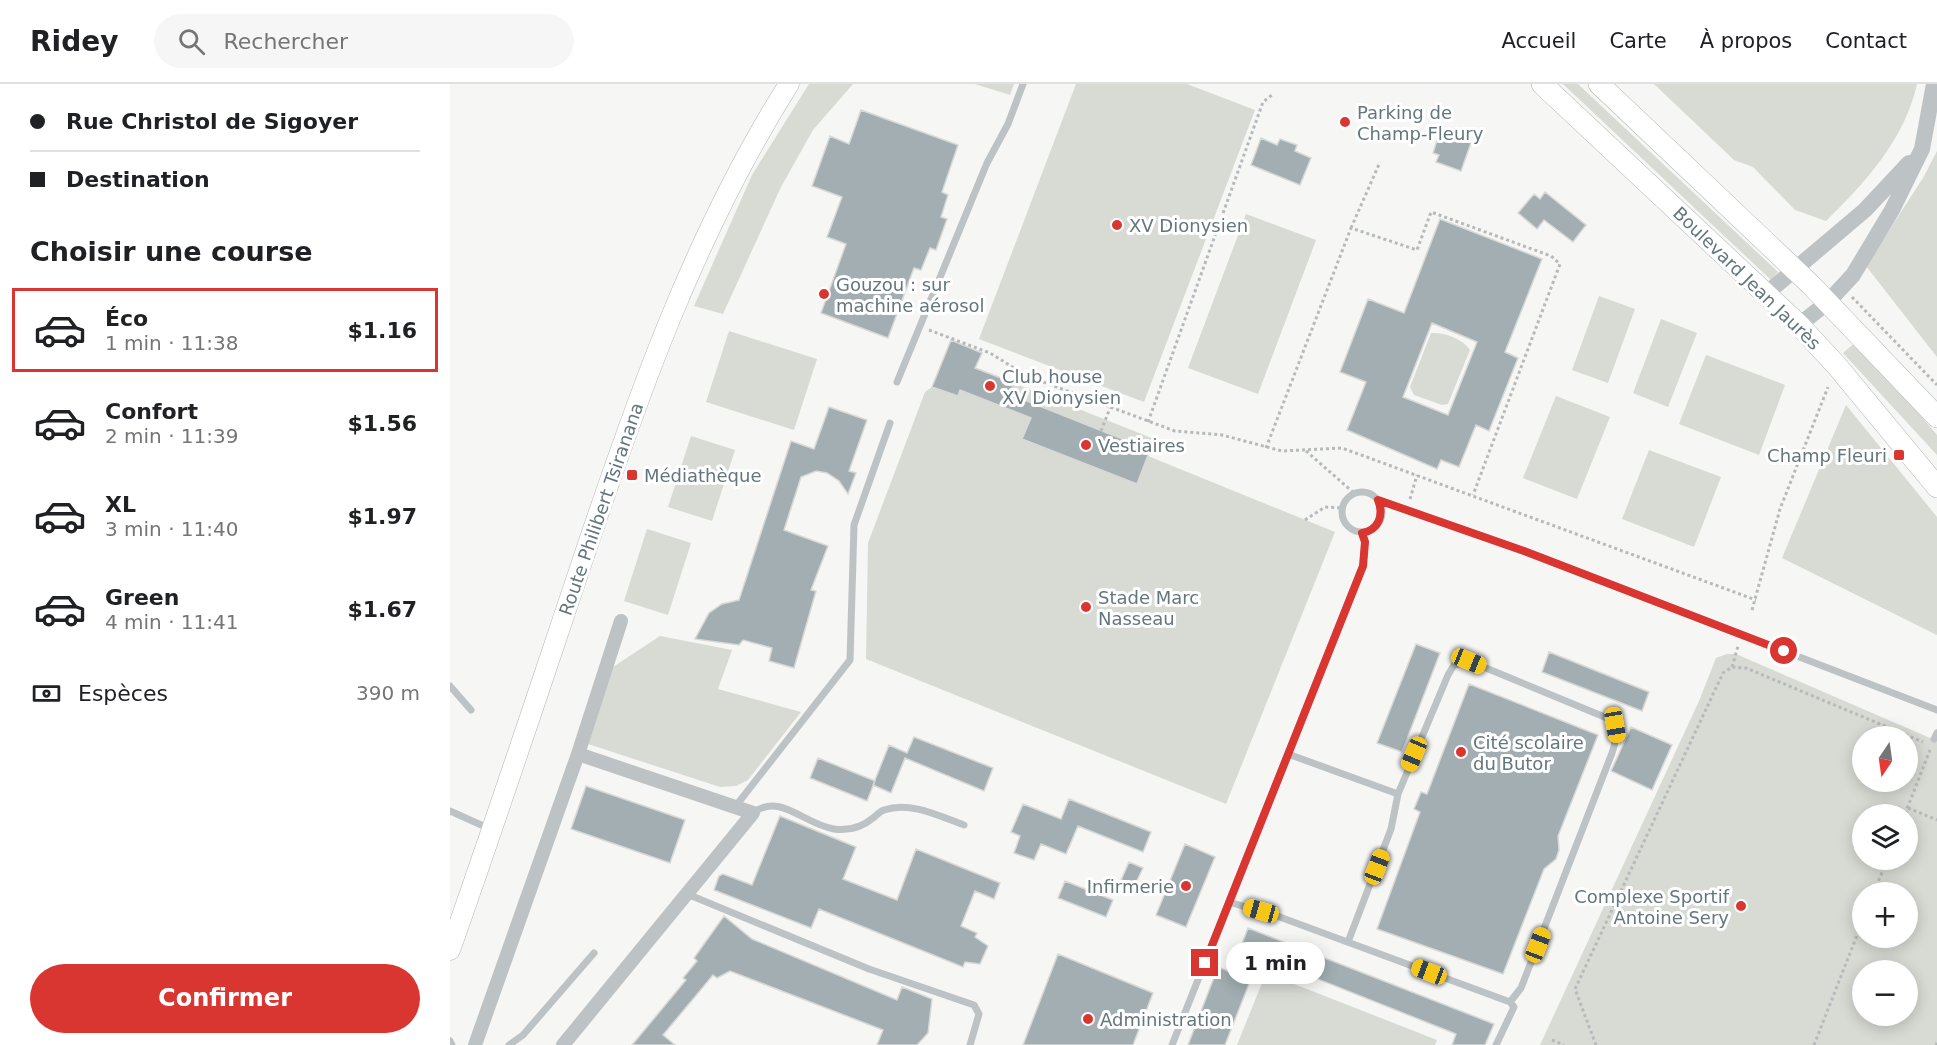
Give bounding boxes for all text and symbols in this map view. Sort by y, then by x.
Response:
search box [154,14,574,68]
text: Ridey [30,25,118,58]
icon: search [175,25,208,58]
text: Rechercher [223,29,348,54]
text: Accueil [1501,29,1576,53]
text: Carte [1609,29,1667,53]
text: À propos [1700,29,1792,53]
text: Contact [1825,29,1907,53]
place label: Parking de Champ-Fleury [1357,102,1484,144]
text: Rue Christol de Sigoyer [66,109,358,134]
marker: Parking de Champ-Fleury [1338,115,1352,129]
text: Destination [66,167,210,192]
street label: Boulevard Jean Jaurès [1669,202,1825,354]
place label: XV Dionysien [1129,215,1248,236]
marker: XV Dionysien [1110,218,1124,232]
text: Choisir une course [30,236,313,267]
place label: Gouzou : sur machine aérosol [836,274,985,316]
marker: Gouzou : sur machine aérosol [817,287,831,301]
icon: car [33,303,87,357]
text: Éco [105,306,148,331]
text: $1.16 [347,318,417,343]
text: 1 min · 11:38 [105,331,239,355]
place label: Club house XV Dionysien [1002,366,1121,408]
marker: Club house XV Dionysien [983,379,997,393]
icon: car [33,396,87,450]
text: Confort [105,399,198,424]
street label: Route Philibert Tsiranana [555,400,647,618]
text: $1.56 [347,411,417,436]
text: 2 min · 11:39 [105,424,239,448]
place label: Vestiaires [1098,435,1185,456]
marker: Vestiaires [1079,438,1093,452]
place label: Champ Fleuri [1767,445,1887,466]
marker: Champ Fleuri [1892,448,1906,462]
place label: Médiathèque [644,465,762,486]
marker: Médiathèque [625,468,639,482]
icon: car [33,489,87,543]
text: XL [105,492,136,517]
text: $1.97 [347,504,417,529]
text: 3 min · 11:40 [105,517,239,541]
icon: car [33,582,87,636]
text: Green [105,585,179,610]
place label: Stade Marc Nasseau [1098,587,1199,629]
text: $1.67 [347,597,417,622]
marker: Stade Marc Nasseau [1079,600,1093,614]
text: 4 min · 11:41 [105,610,239,634]
route start [1770,637,1797,664]
car [1449,646,1489,676]
icon: cash [30,677,63,710]
text: Espèces [78,681,168,706]
text: 390 m [356,681,420,705]
car [1603,706,1627,744]
north arrow [1852,726,1918,792]
map controls [1852,726,1918,1026]
place label: Cité scolaire du Butor [1473,732,1584,774]
car [1399,734,1429,774]
marker: Cité scolaire du Butor [1454,745,1468,759]
button: layers [1852,804,1918,870]
car [1362,847,1392,887]
place label: Infirmerie [1087,876,1174,897]
marker: Infirmerie [1179,879,1193,893]
button: + [1852,882,1918,948]
place label: Complexe Sportif Antoine Sery [1574,886,1730,928]
car [1241,897,1281,925]
marker: Complexe Sportif Antoine Sery [1734,899,1748,913]
car [1523,925,1553,965]
callout: 1 min [1226,942,1325,984]
route end [1191,949,1218,976]
text: 1 min [1244,951,1307,975]
car [1409,957,1449,987]
button: − [1852,960,1918,1026]
button: Confirmer [30,964,420,1033]
place label: Administration [1100,1009,1232,1030]
marker: Administration [1081,1012,1095,1026]

